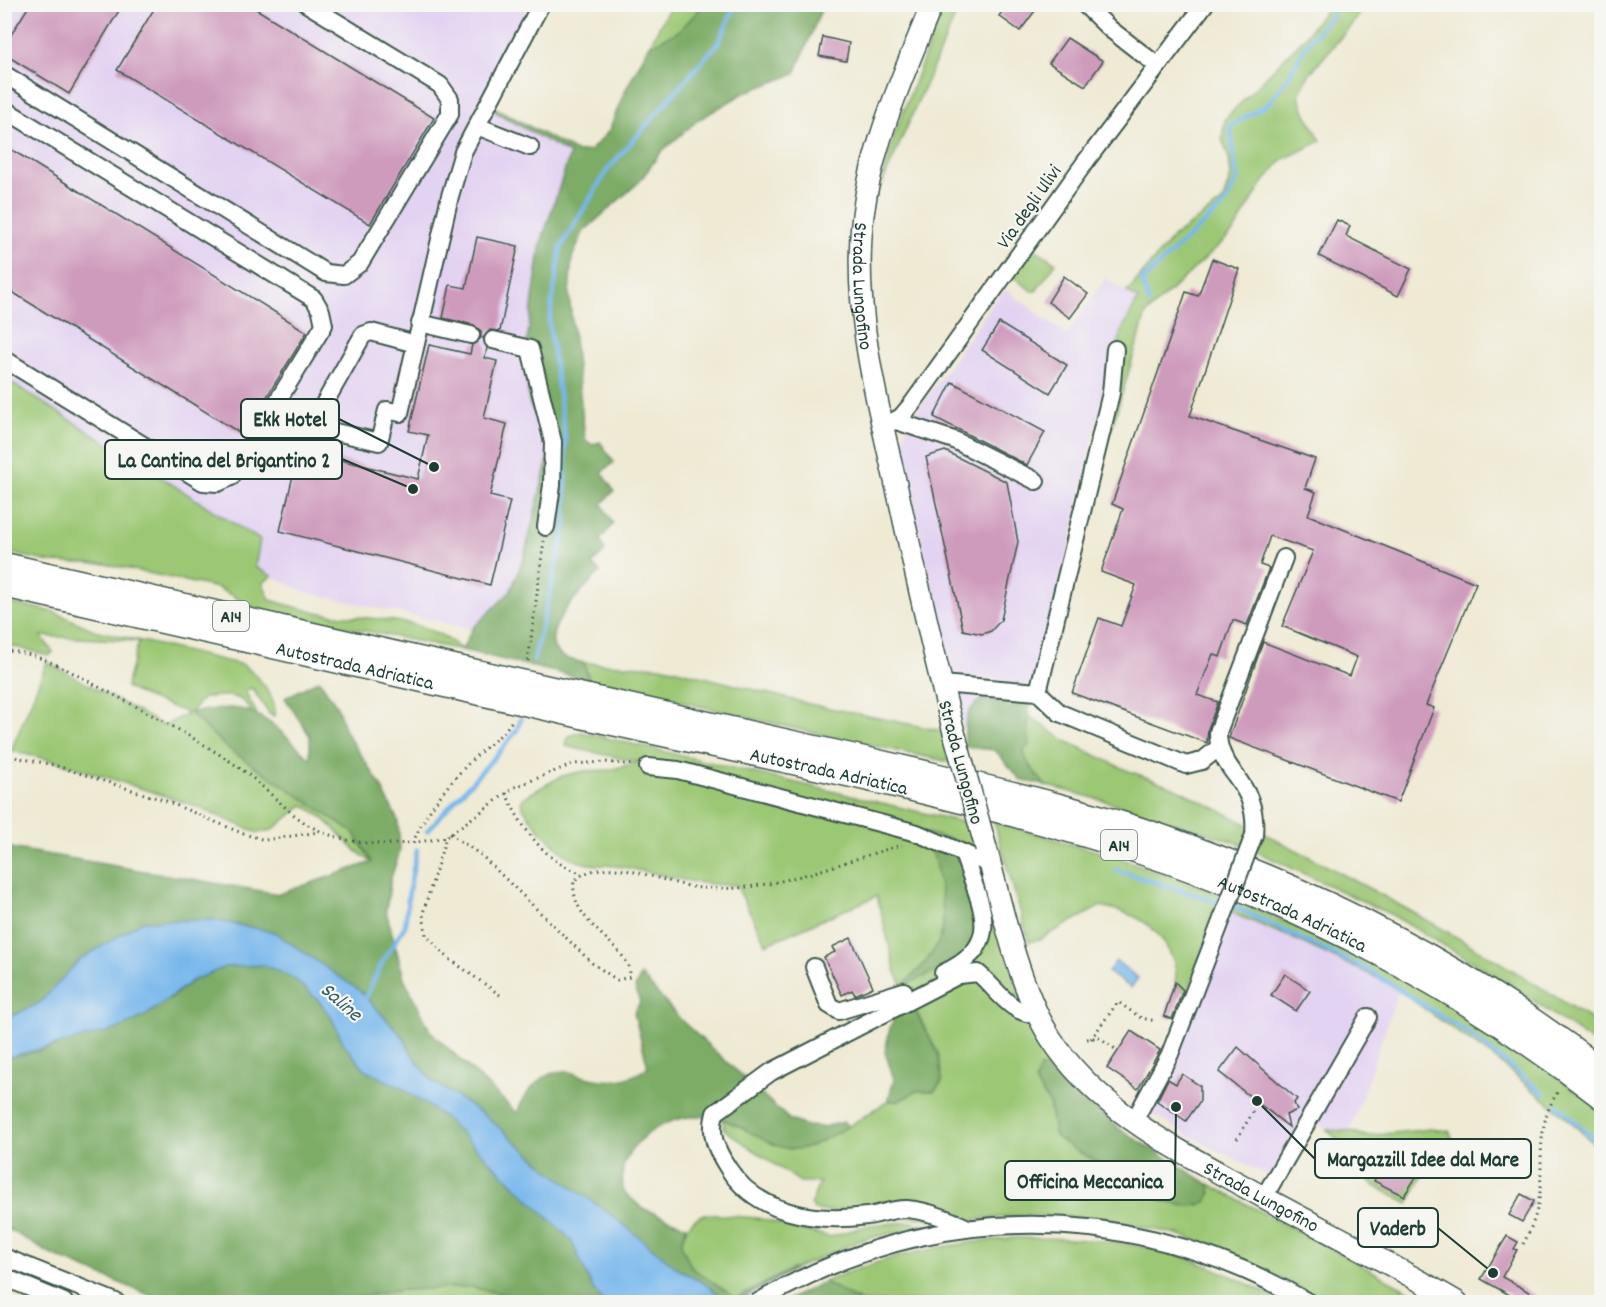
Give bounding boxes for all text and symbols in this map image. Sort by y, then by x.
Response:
street label: Via degli Ulivi [991,160,1070,256]
street label: Strada Lungofino [843,221,878,352]
callout: Ekk Hotel [241,399,339,438]
text: Ekk Hotel [253,407,328,437]
callout: La Cantina del Brigantino 2 [105,440,342,479]
text: La Cantina del Brigantino 2 [118,448,330,478]
road number: A14 [213,601,249,631]
street label: Autostrada Adriatica [273,636,437,699]
street label: Strada Lungofino [929,698,989,828]
street label: Autostrada Adriatica [747,742,911,805]
road number: A14 [1101,830,1137,860]
street label: Autostrada Adriatica [1213,870,1372,962]
water label: Saline [312,977,369,1031]
callout: Margazzill Idee dal Mare [1315,1139,1531,1178]
text: Margazzill Idee dal Mare [1327,1147,1519,1177]
street label: Strada Lungofino [1198,1156,1323,1241]
callout: Officina Meccanica [1005,1161,1175,1200]
text: Officina Meccanica [1017,1169,1164,1199]
callout: Vaderb [1358,1208,1438,1247]
text: Vaderb [1370,1216,1426,1246]

